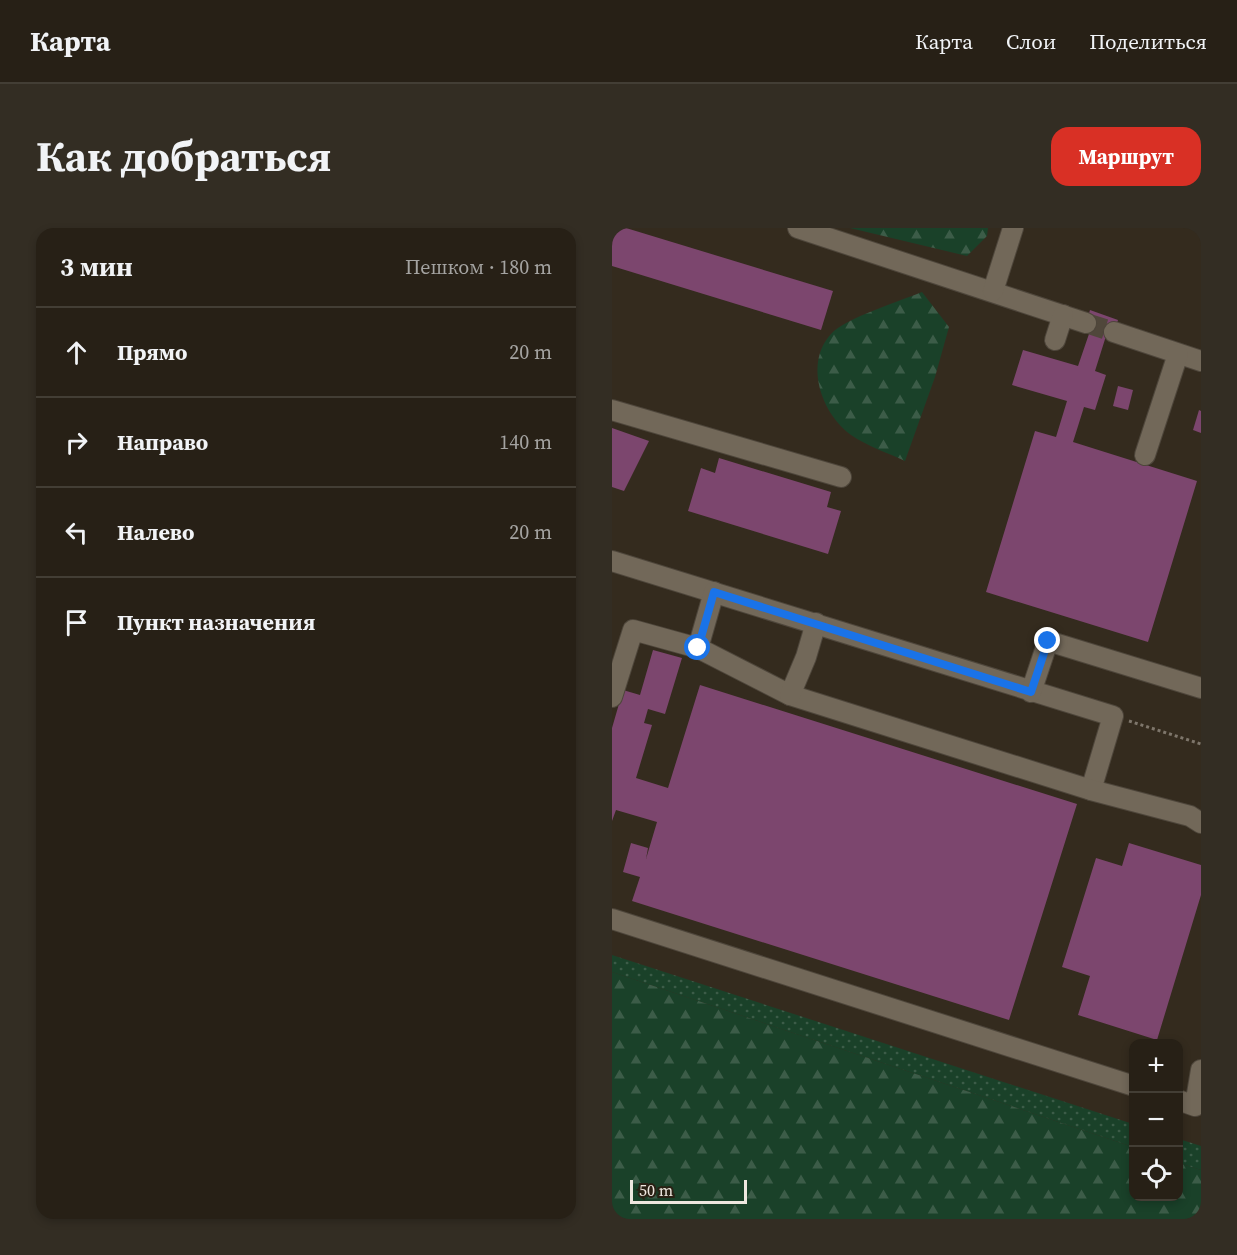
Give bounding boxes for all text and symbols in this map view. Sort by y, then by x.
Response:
text: Карта [30,22,111,60]
text: Карта [915,27,973,56]
text: Слои [1006,27,1056,56]
text: Поделиться [1089,27,1207,56]
text: Как добраться [36,127,331,185]
button: Маршрут [1051,127,1201,186]
text: 3 мин [60,249,133,285]
text: Пешком · 180 m [405,253,552,281]
icon: ahead [60,336,93,369]
text: Прямо [117,337,187,367]
text: 20 m [509,338,552,366]
icon: right [60,426,93,459]
text: Направо [117,427,208,457]
text: 140 m [499,428,552,456]
icon: left [60,516,93,549]
text: Налево [117,517,194,547]
text: 20 m [509,518,552,546]
icon: arrive [60,606,93,639]
text: Пункт назначения [117,607,315,637]
route end [1034,627,1060,653]
route start [684,634,710,660]
map controls [1129,1039,1183,1201]
button: + [1129,1039,1183,1093]
button: − [1129,1093,1183,1147]
button: locate [1129,1147,1183,1201]
scale bar [630,1177,747,1204]
text: 50 m [639,1179,673,1201]

